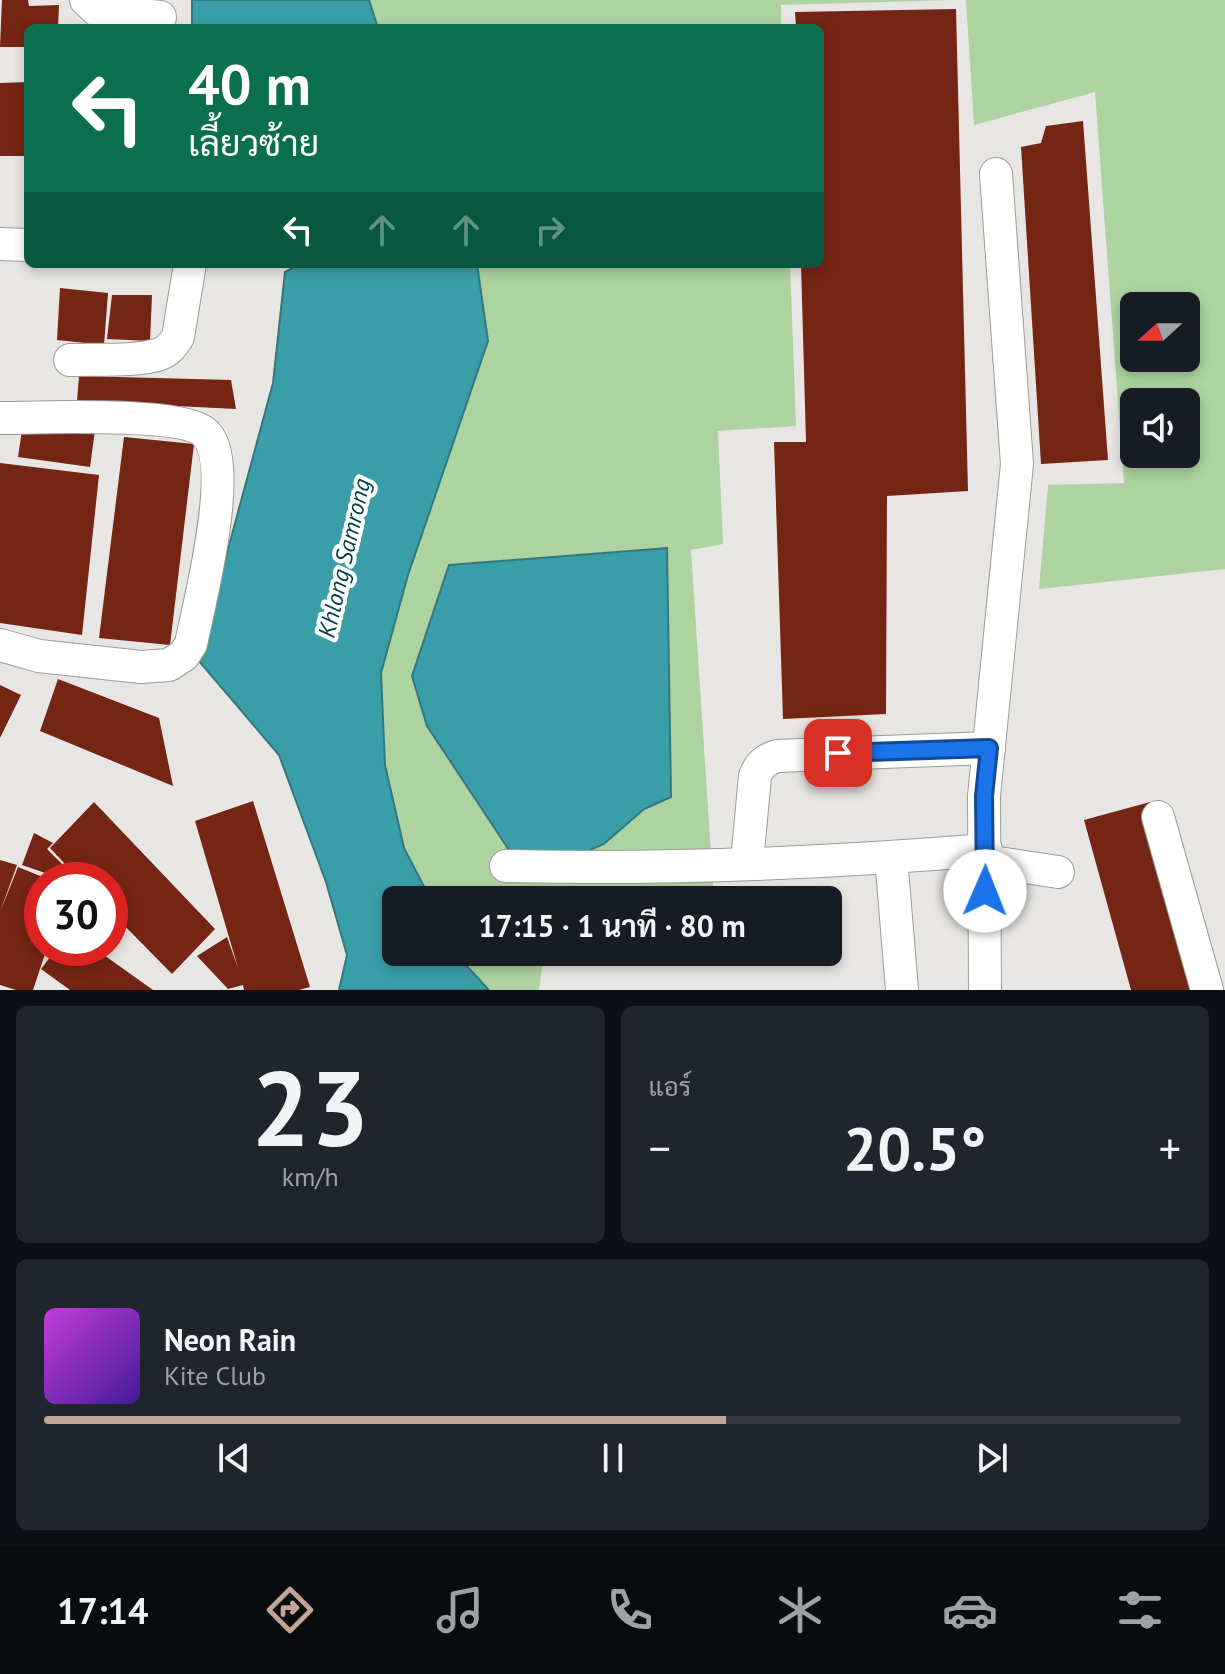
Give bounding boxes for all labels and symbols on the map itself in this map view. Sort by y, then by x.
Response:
north arrow [1120,292,1200,372]
water label: Khlong Samrong [311,475,377,641]
pin [804,719,872,787]
position arrow [943,849,1027,933]
speed limit sign: 30 [24,862,128,966]

